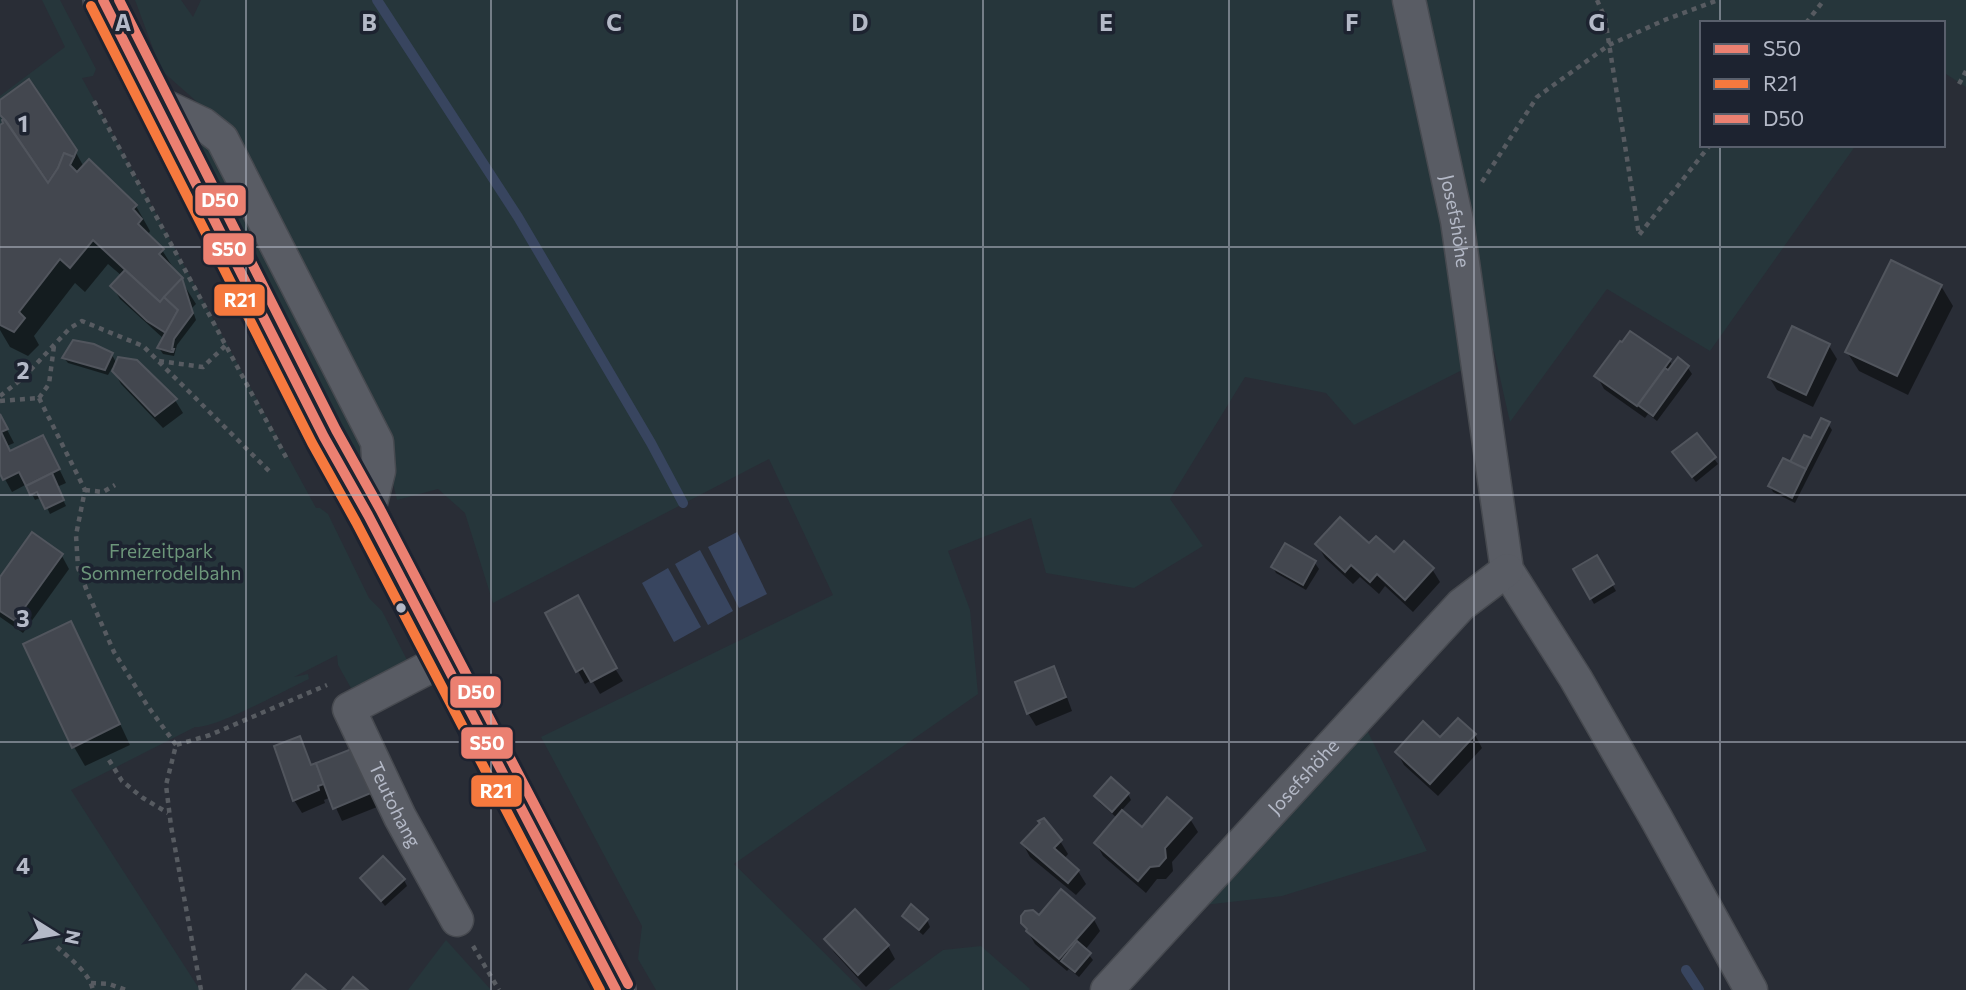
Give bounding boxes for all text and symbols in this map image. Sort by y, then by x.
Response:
text: A [115,8,132,36]
text: B [361,8,377,36]
text: C [606,8,622,36]
text: D [852,8,869,36]
text: E [1099,8,1113,36]
text: F [1345,8,1359,36]
text: G [1589,8,1605,36]
legend [1700,21,1945,147]
text: S50 [1763,35,1801,60]
text: R21 [1763,70,1798,95]
text: D50 [1763,105,1804,130]
text: 1 [18,109,28,137]
street label: Josefshöhe [1436,172,1476,269]
line badge: D50 [194,184,247,217]
text: D50 [201,188,239,211]
line badge: S50 [202,232,255,266]
text: S50 [211,237,247,260]
line badge: R21 [213,283,266,317]
text: R21 [224,288,256,311]
text: 2 [16,356,30,384]
park label: Freizeitpark Sommerrodelbahn [81,539,241,584]
unlabelled marker [394,601,408,615]
text: 3 [16,604,30,632]
line badge: D50 [449,675,502,709]
text: D50 [457,680,495,703]
line badge: S50 [460,726,514,760]
text: S50 [469,731,505,754]
street label: Josefshöhe [1263,734,1343,819]
street label: Teutohang [365,758,426,851]
line badge: R21 [470,774,523,808]
text: R21 [480,779,512,802]
text: 4 [16,851,30,879]
north arrow [21,899,91,969]
text: N [61,928,86,947]

